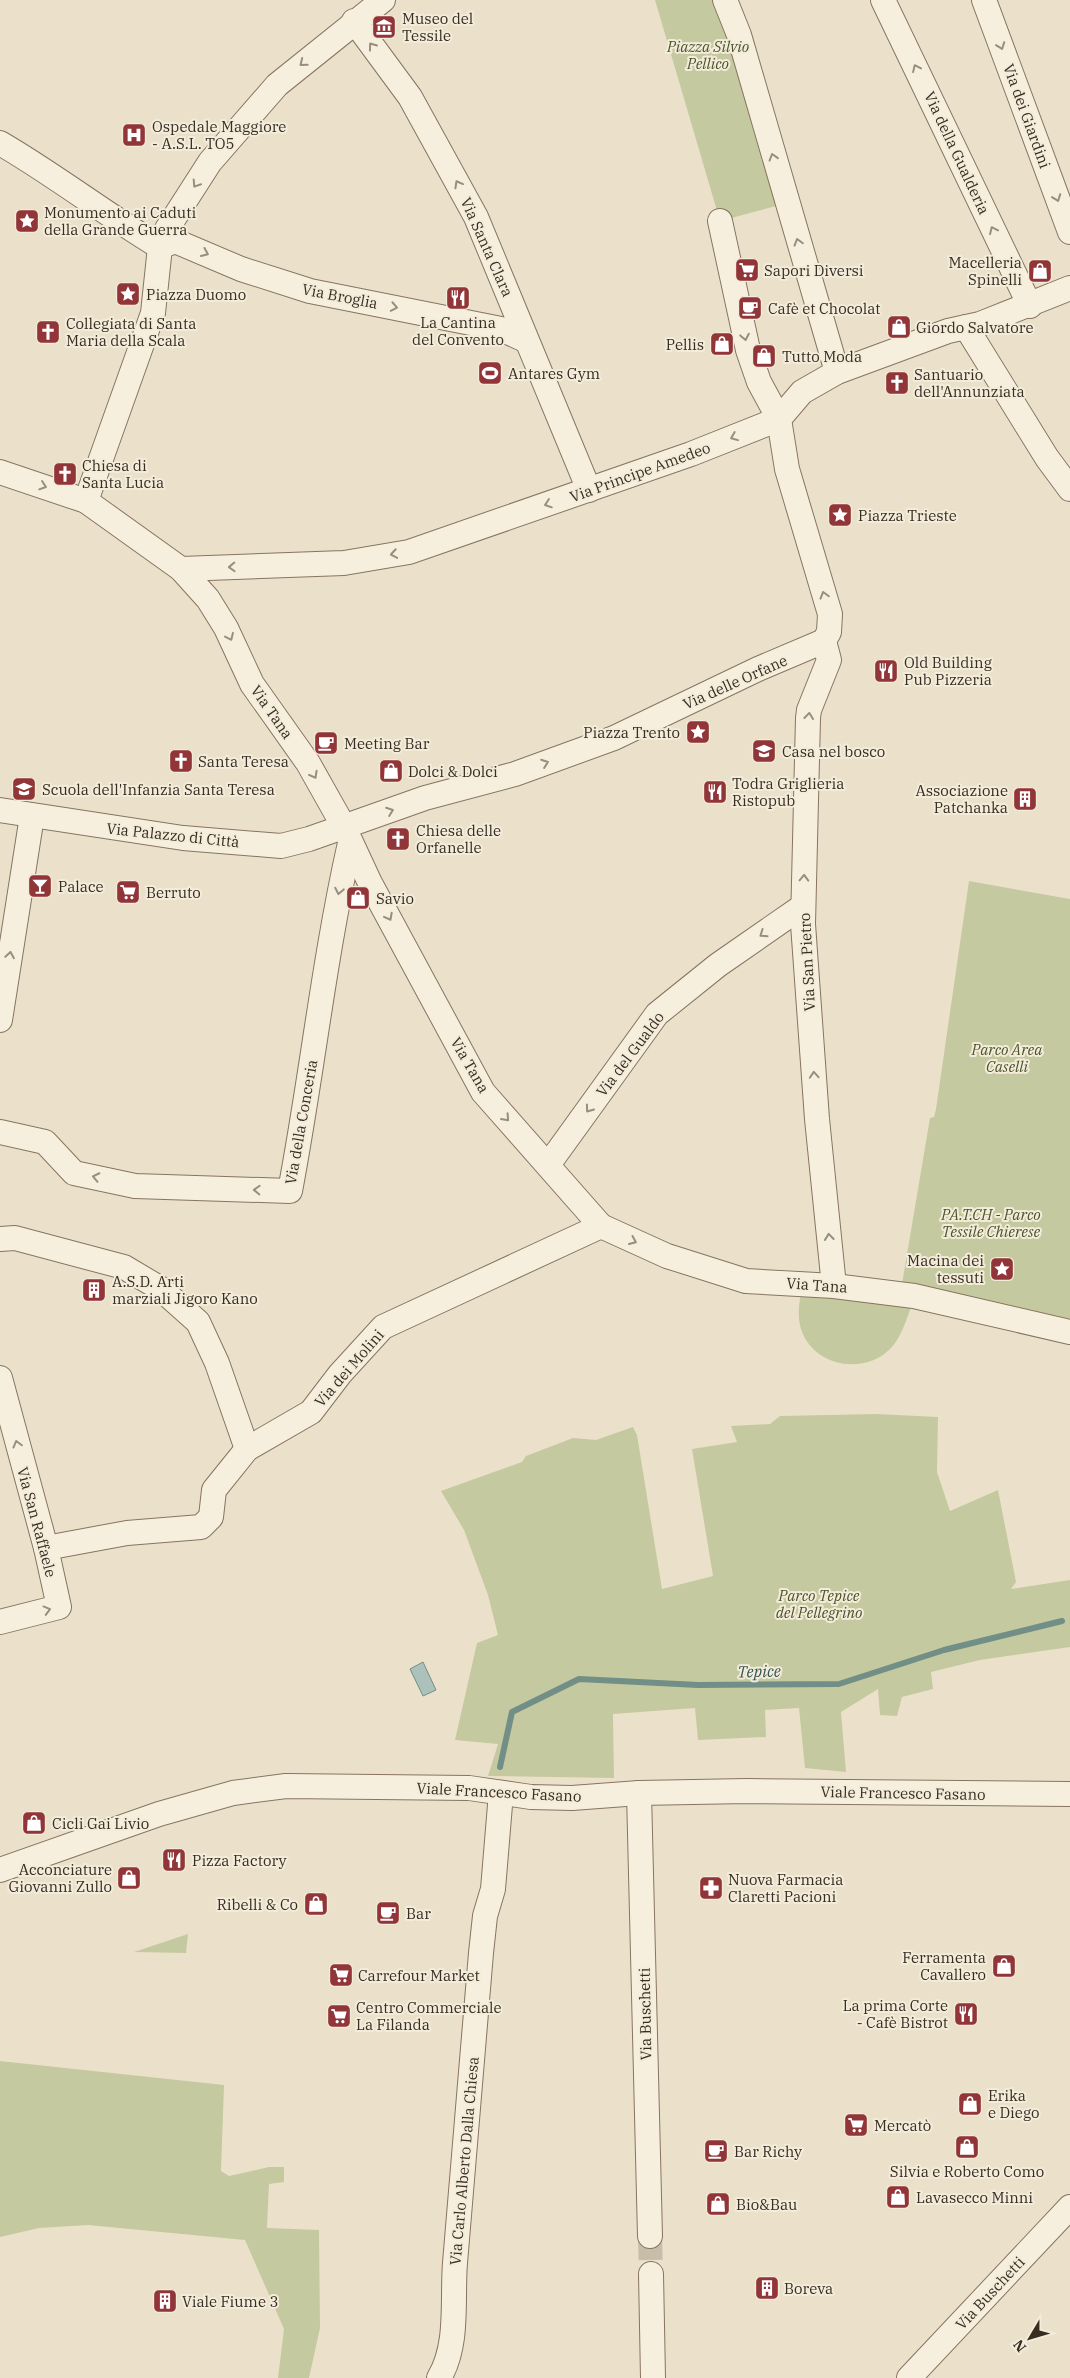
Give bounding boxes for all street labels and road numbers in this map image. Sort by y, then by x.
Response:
street label: Via dei Giardini [999,61,1055,171]
street label: Via della Gualderia [920,89,994,217]
street label: Via Santa Clara [457,194,517,300]
street label: Via Broglia [300,279,380,313]
street label: Via Principe Amedeo [567,438,713,506]
street label: Via delle Orfane [680,650,790,714]
street label: Via Tana [247,681,297,743]
street label: Via Palazzo di Città [106,819,240,851]
street label: Via San Pietro [795,912,819,1012]
street label: Via del Gualdo [592,1008,668,1100]
street label: Via Tana [446,1034,494,1096]
street label: Via della Conceria [281,1058,321,1186]
street label: Via Tana [786,1273,848,1297]
street label: Via dei Molini [310,1325,388,1411]
street label: Via San Raffaele [13,1465,61,1579]
street label: Viale Francesco Fasano [416,1778,582,1806]
street label: Viale Francesco Fasano [820,1782,986,1804]
street label: Via Buschetti [635,1967,655,2061]
street label: Via Carlo Alberto Dalla Chiesa [445,2056,483,2266]
street label: Via Buschetti [951,2252,1029,2333]

